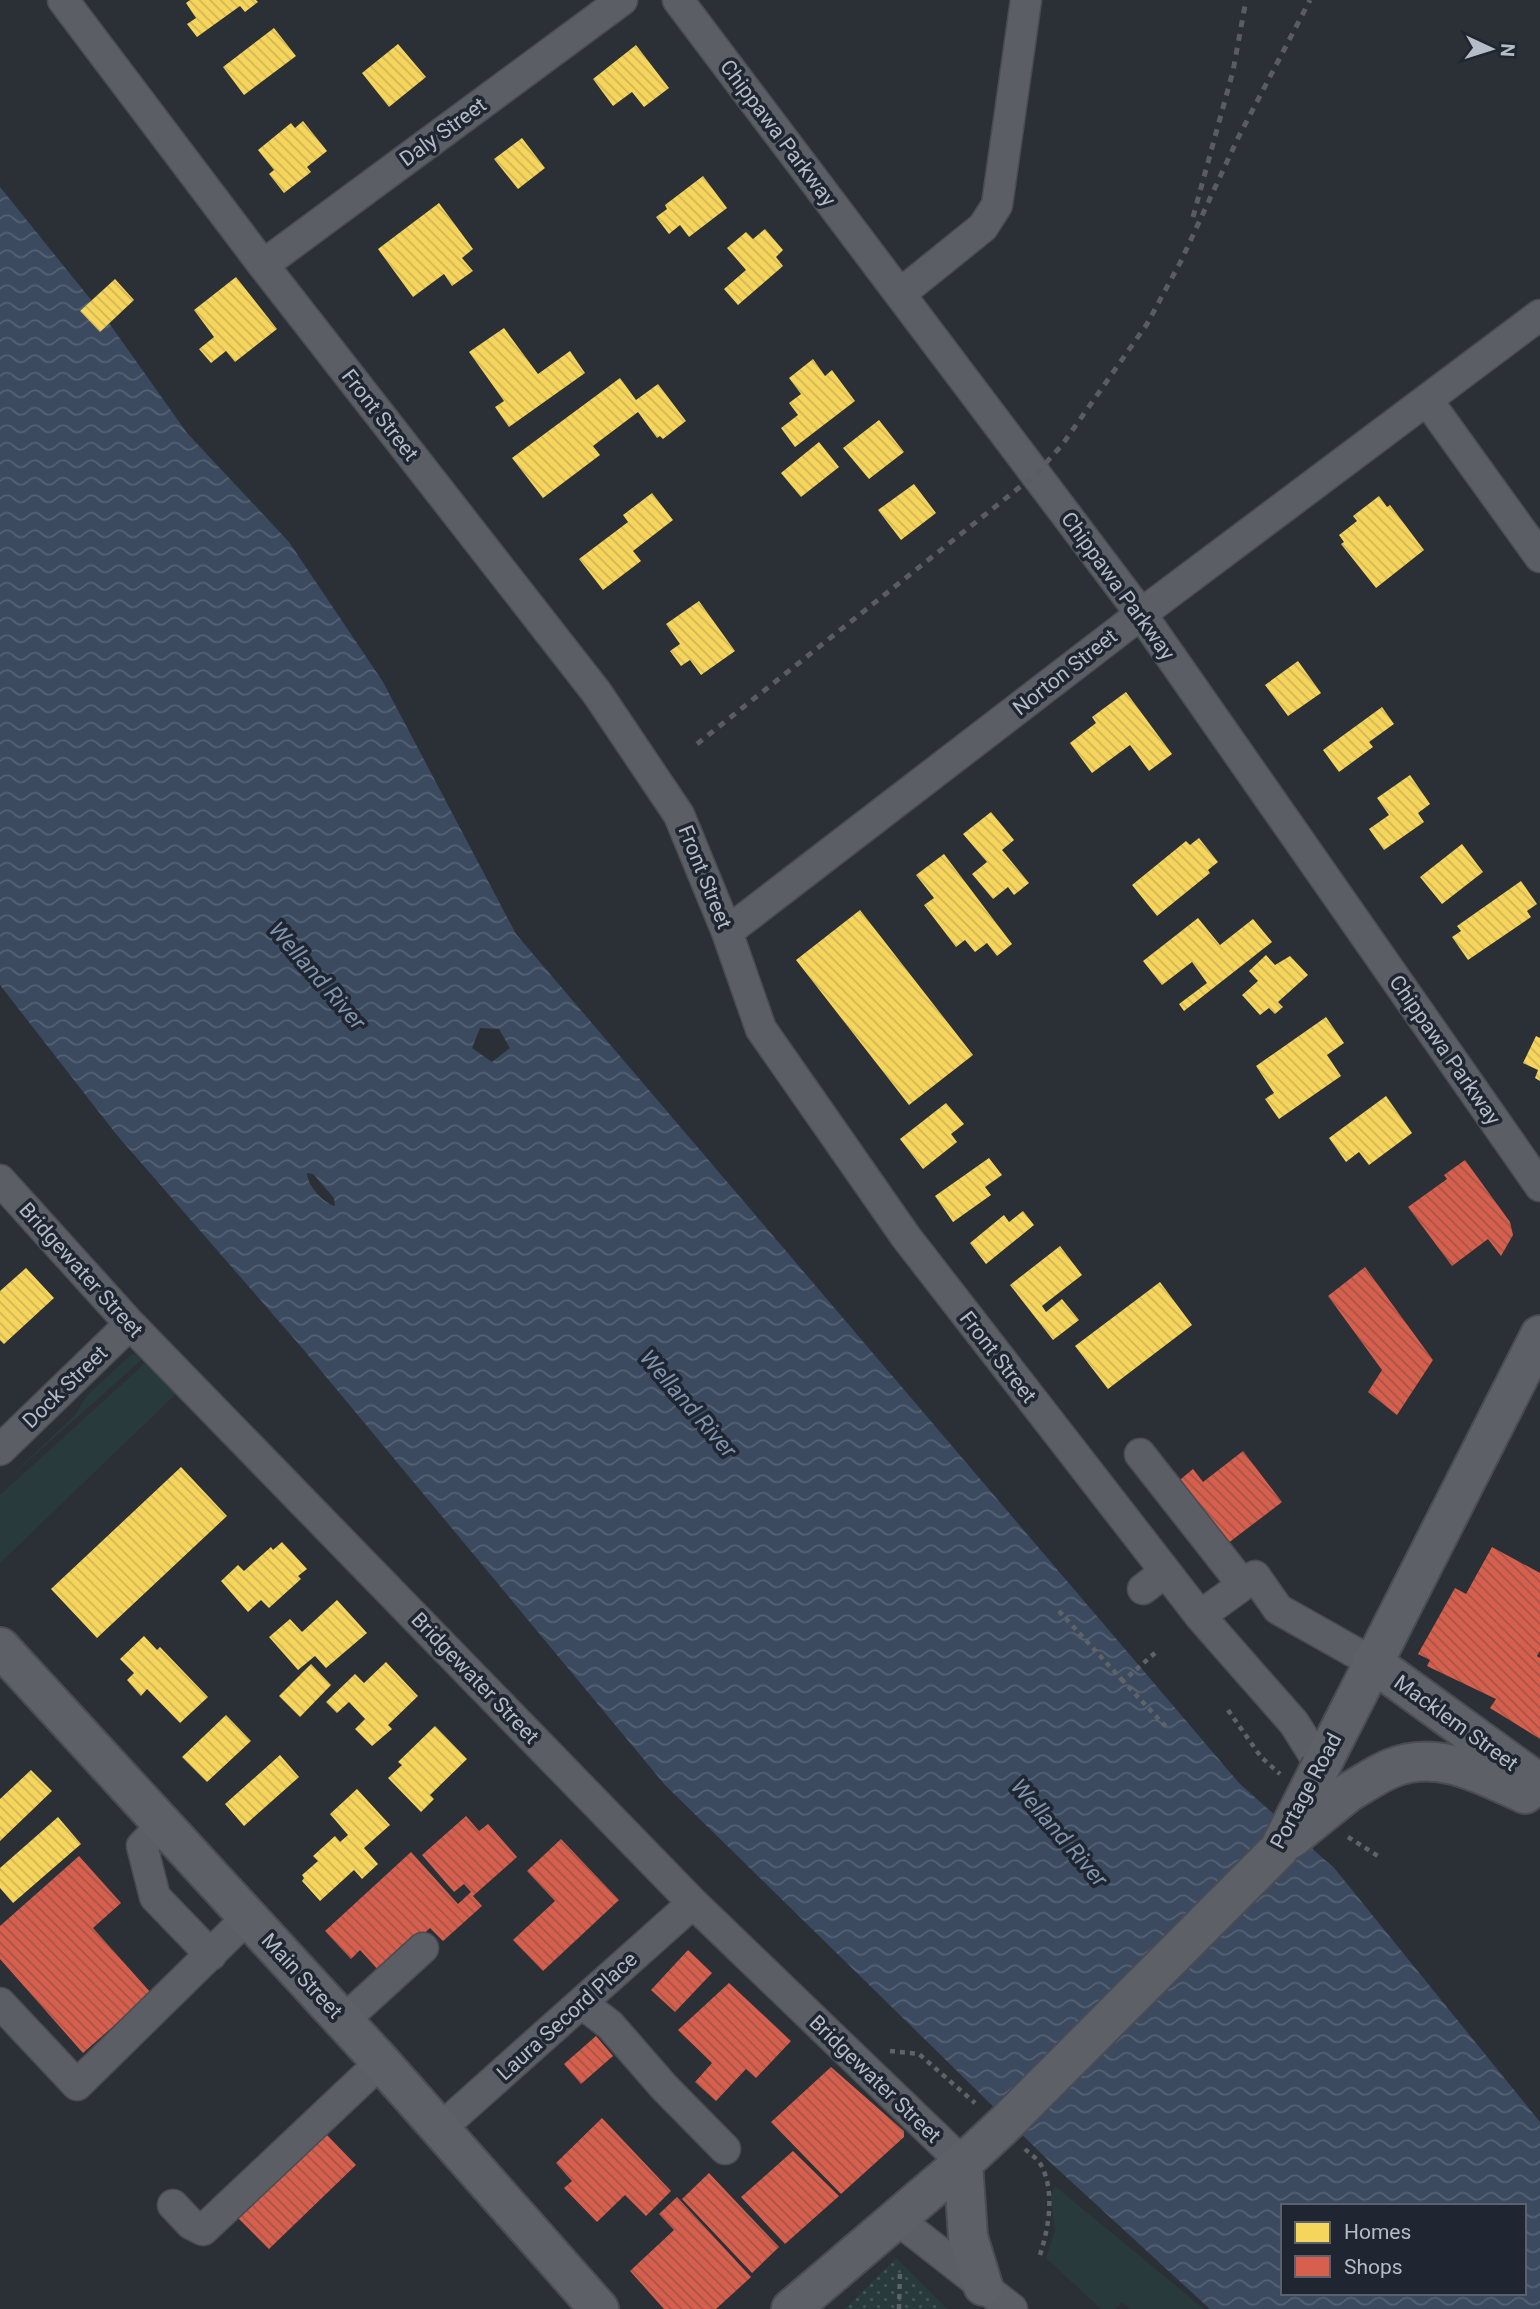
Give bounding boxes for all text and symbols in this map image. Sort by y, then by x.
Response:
north arrow [1456,14,1526,84]
text: N [1496,43,1519,58]
street label: Chippawa Parkway [715,55,841,211]
street label: Daly Street [395,93,491,171]
street label: Front Street [337,365,423,466]
street label: Chippawa Parkway [1056,507,1180,665]
street label: Norton Street [1008,624,1122,720]
street label: Front Street [673,822,737,932]
water label: Welland River [263,917,372,1037]
street label: Chippawa Parkway [1384,971,1506,1129]
street label: Bridgewater Street [14,1198,148,1342]
street label: Front Street [955,1307,1041,1408]
street label: Dock Street [18,1341,112,1433]
water label: Welland River [634,1345,743,1465]
street label: Bridgewater Street [406,1607,544,1749]
street label: Macklem Street [1390,1670,1522,1776]
street label: Portage Road [1266,1729,1346,1853]
water label: Welland River [1005,1774,1114,1894]
street label: Main Street [257,1929,347,2023]
street label: Laura Secord Place [492,1947,642,2085]
street label: Bridgewater Street [804,2010,946,2148]
legend [1281,2204,1526,2295]
text: Homes [1344,2220,1411,2244]
text: Shops [1344,2255,1403,2279]

